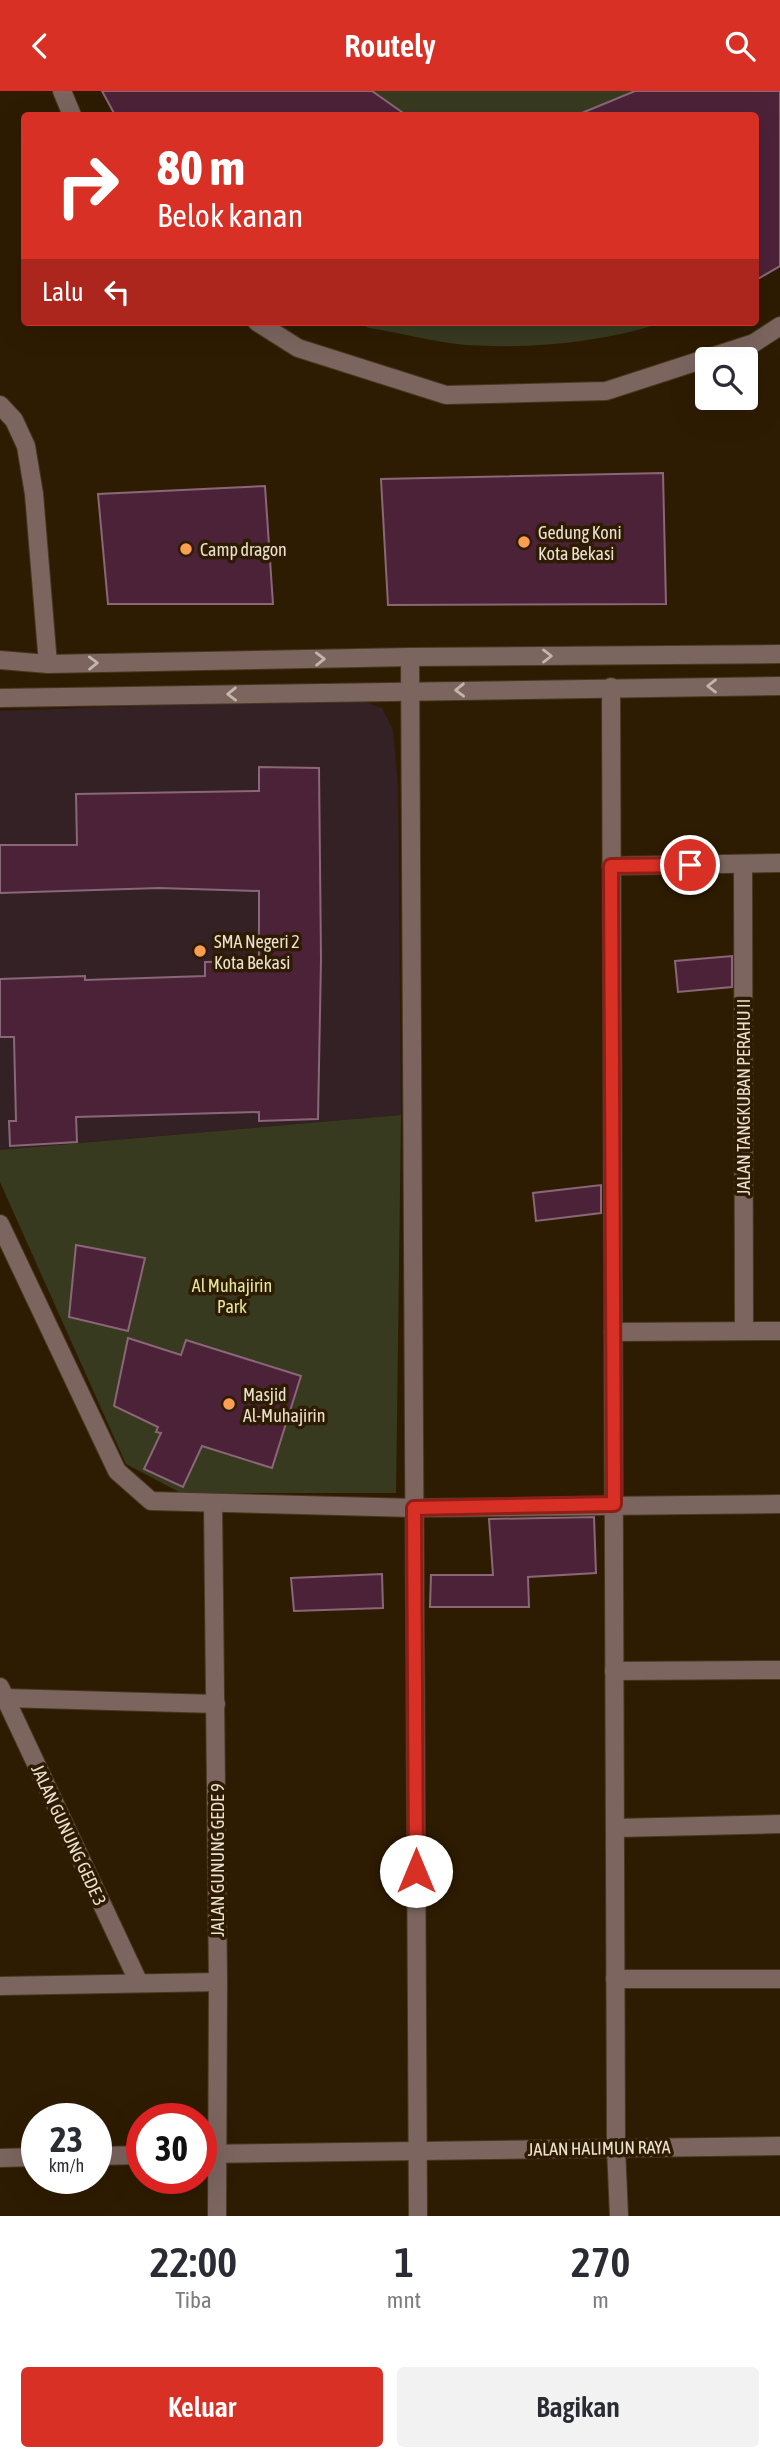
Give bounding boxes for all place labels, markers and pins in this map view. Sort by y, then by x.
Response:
place label: Gedung Koni Kota Bekasi [538,522,622,564]
marker: Gedung Koni Kota Bekasi [516,534,532,550]
place label: Camp dragon [200,539,287,560]
marker: Camp dragon [178,541,194,557]
pin [660,835,720,895]
place label: SMA Negeri 2 Kota Bekasi [214,931,300,973]
marker: SMA Negeri 2 Kota Bekasi [192,943,208,959]
place label: Masjid Al-Muhajirin [243,1384,325,1426]
marker: Masjid Al-Muhajirin [221,1396,237,1412]

